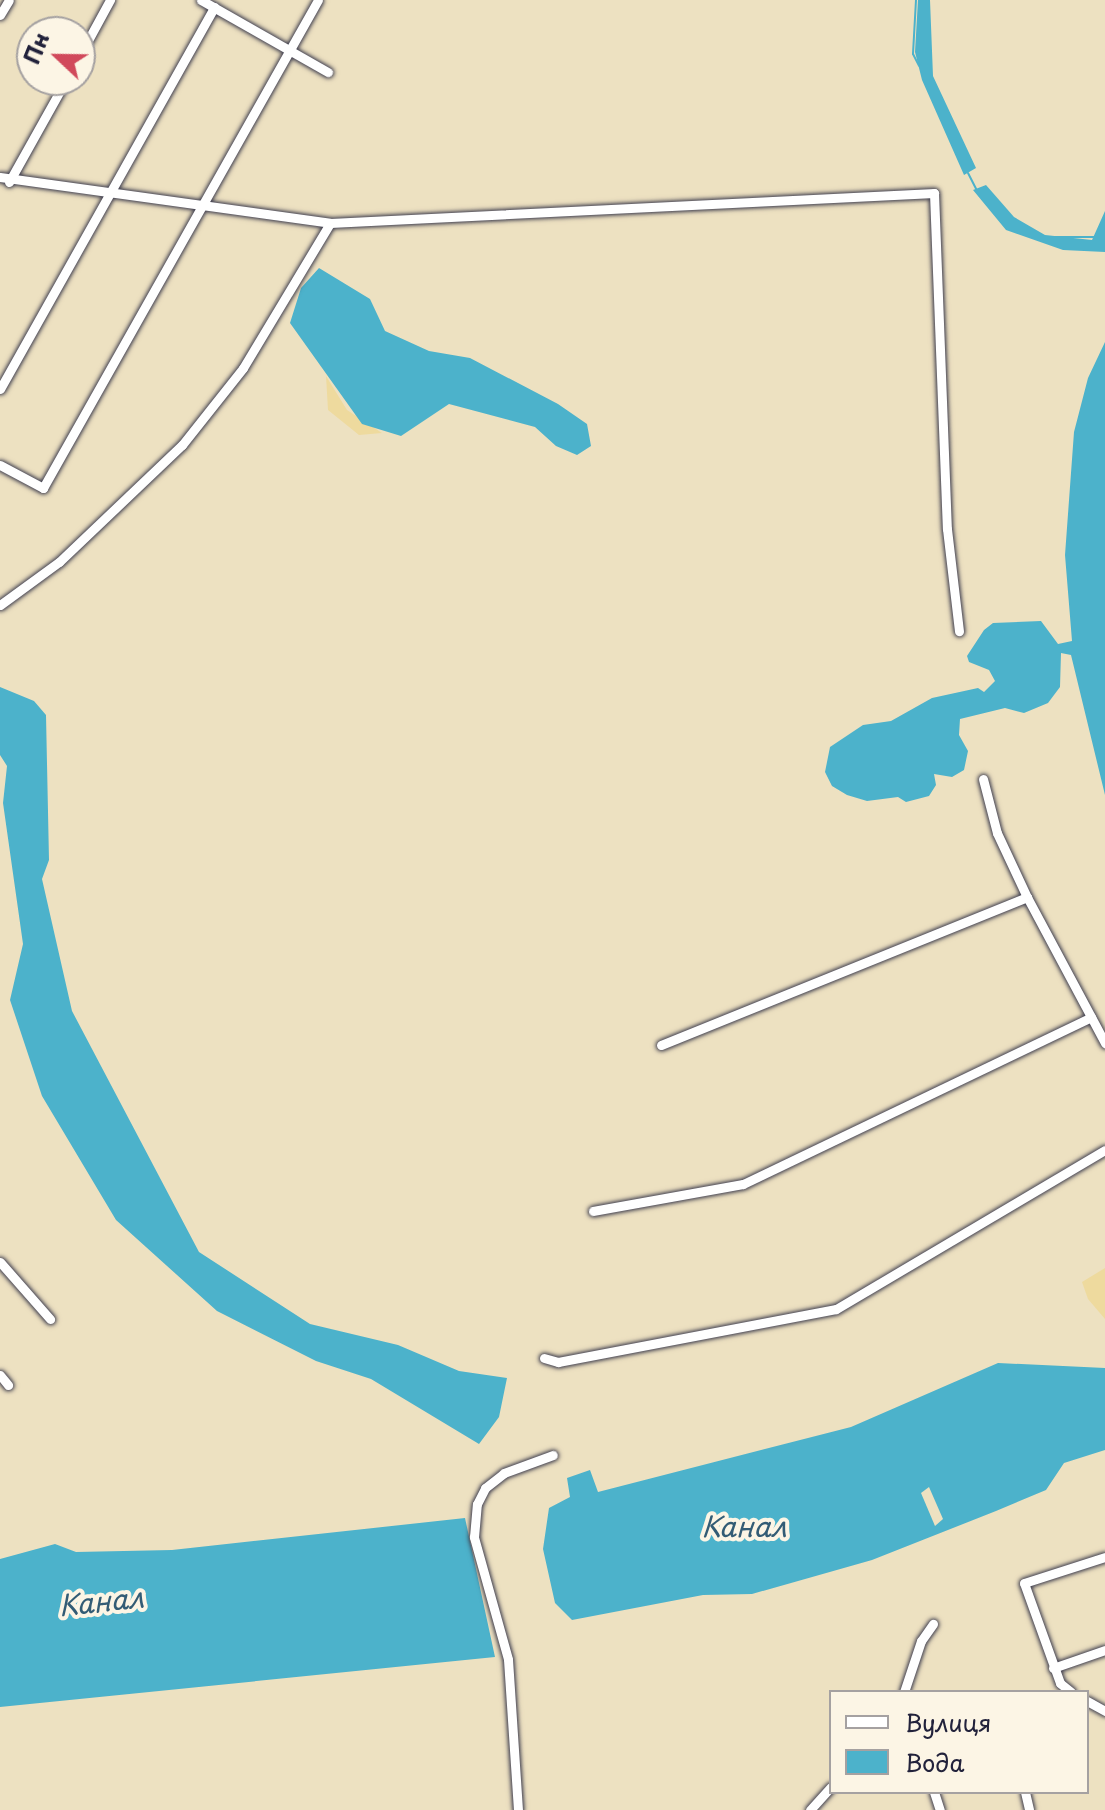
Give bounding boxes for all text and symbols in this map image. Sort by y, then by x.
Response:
north arrow [16,16,96,96]
text: Пн [14,27,56,69]
water label: Канал [701,1509,787,1543]
water label: Канал [57,1580,145,1622]
legend [829,1690,1089,1794]
text: Вулиця [905,1704,991,1740]
text: Вода [905,1744,964,1780]

